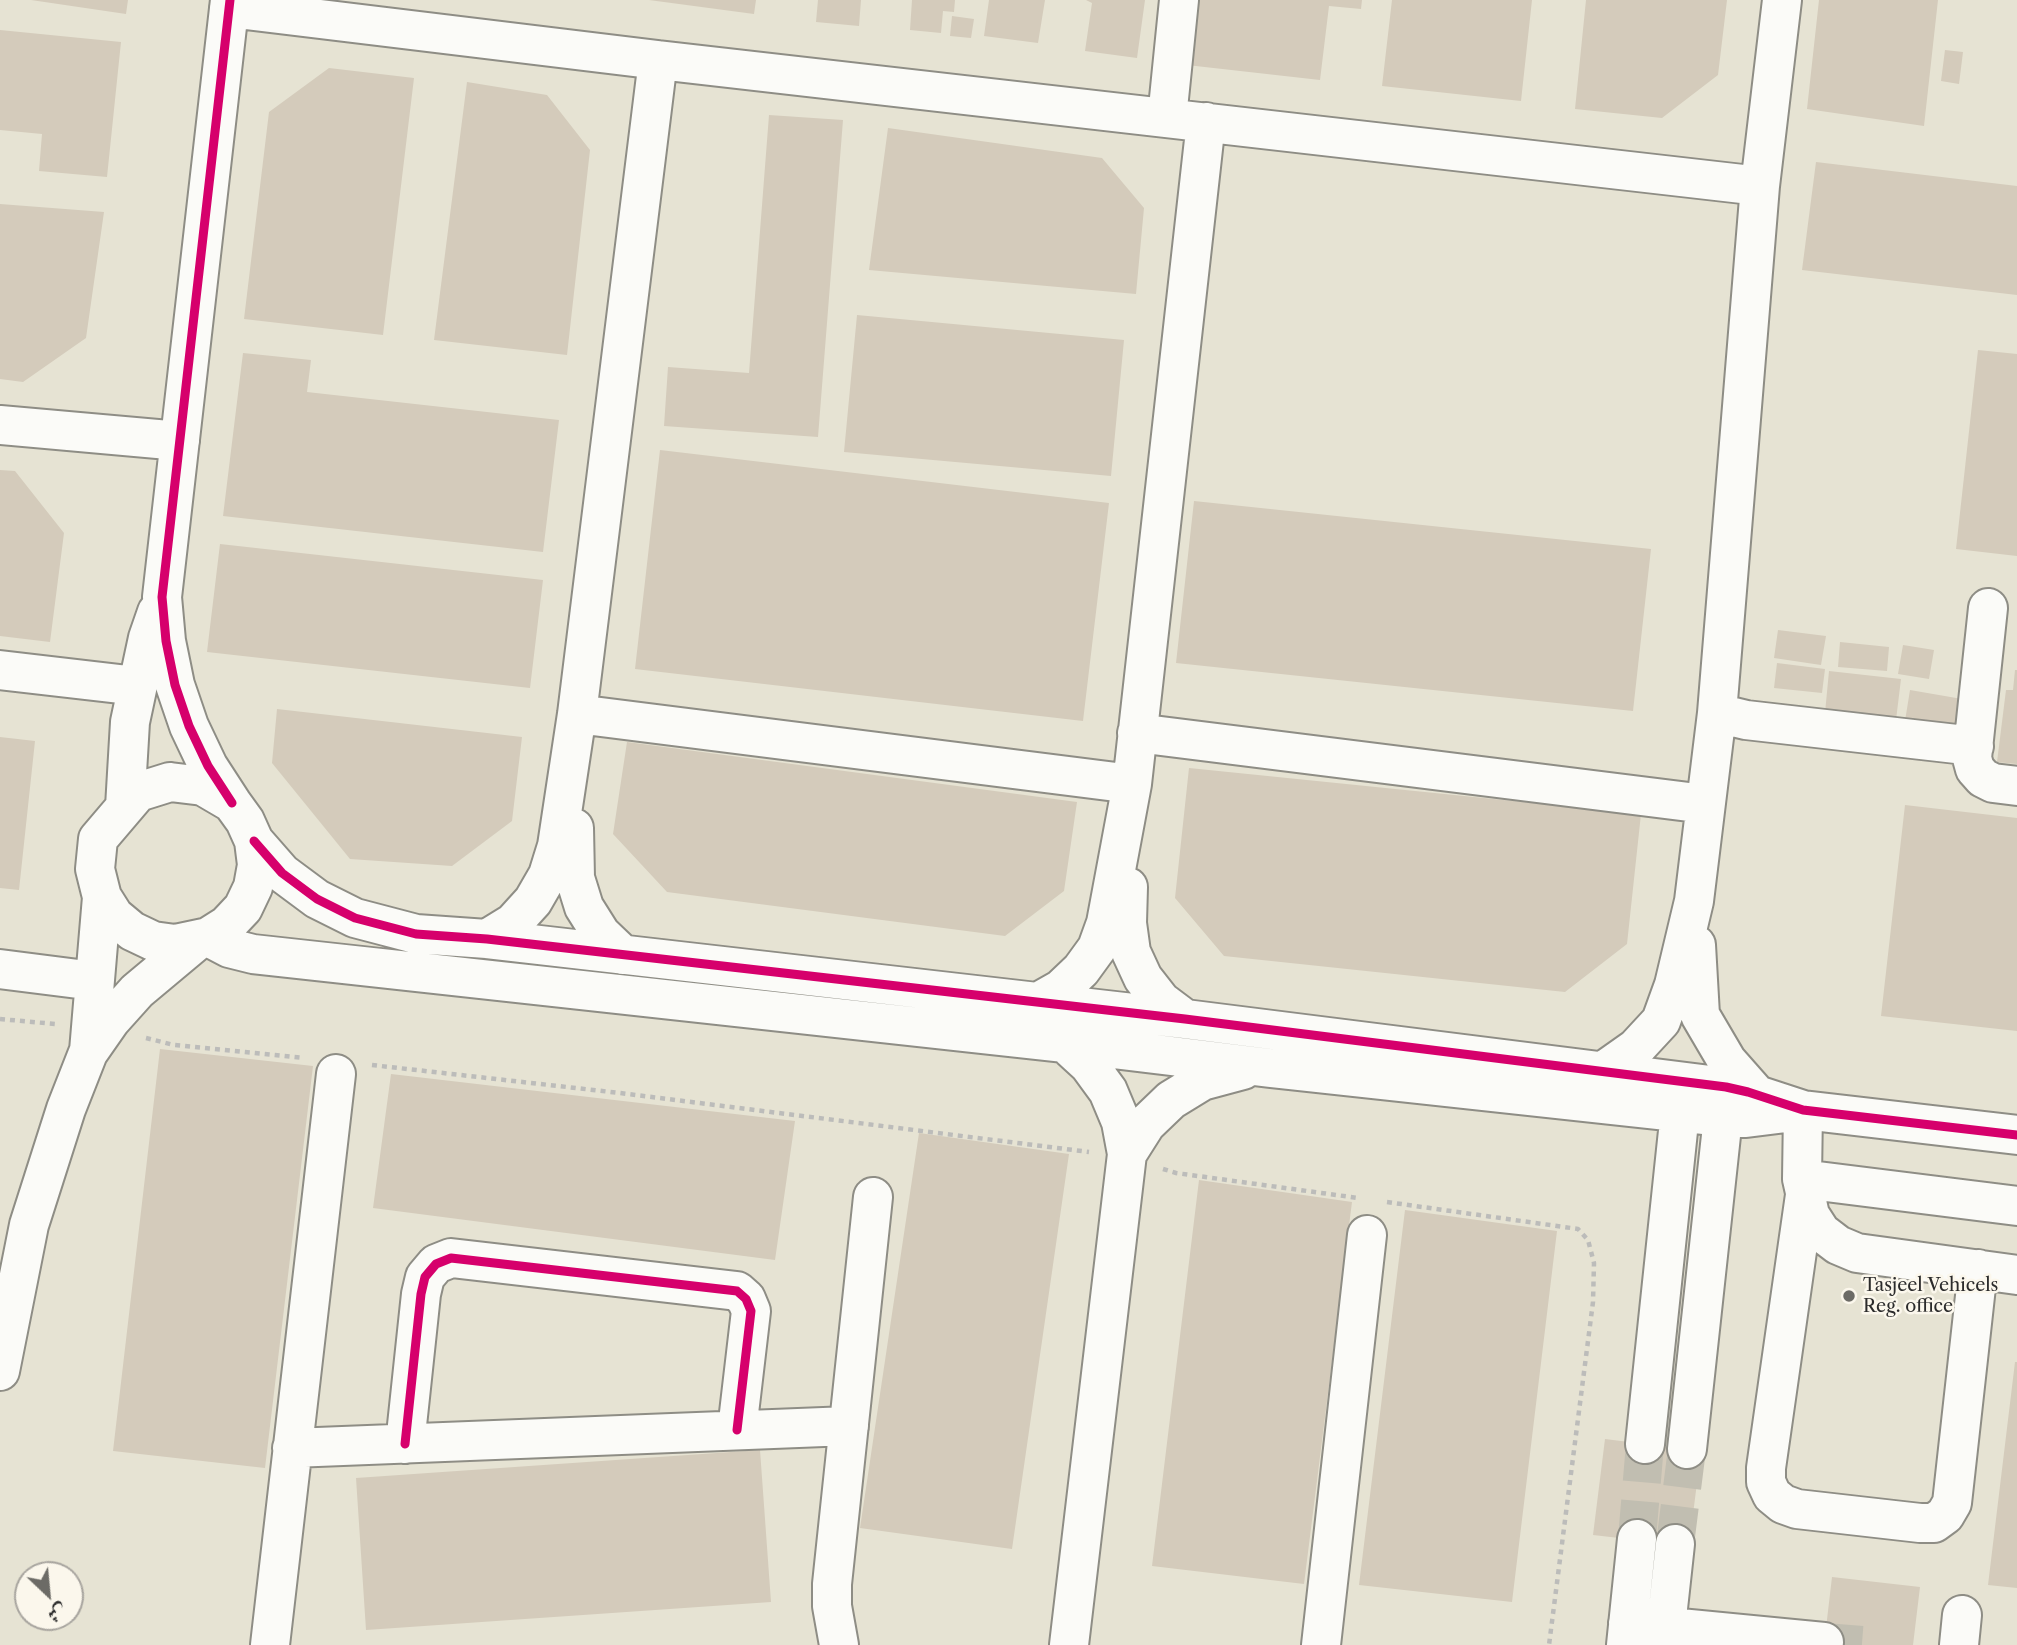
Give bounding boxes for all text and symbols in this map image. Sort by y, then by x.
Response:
place label: Tasjeel Vehicels Reg. office [1863,1275,1998,1318]
marker: Tasjeel Vehicels Reg. office [1841,1288,1857,1304]
north arrow [14,1561,84,1631]
text: ش [44,1599,71,1628]

